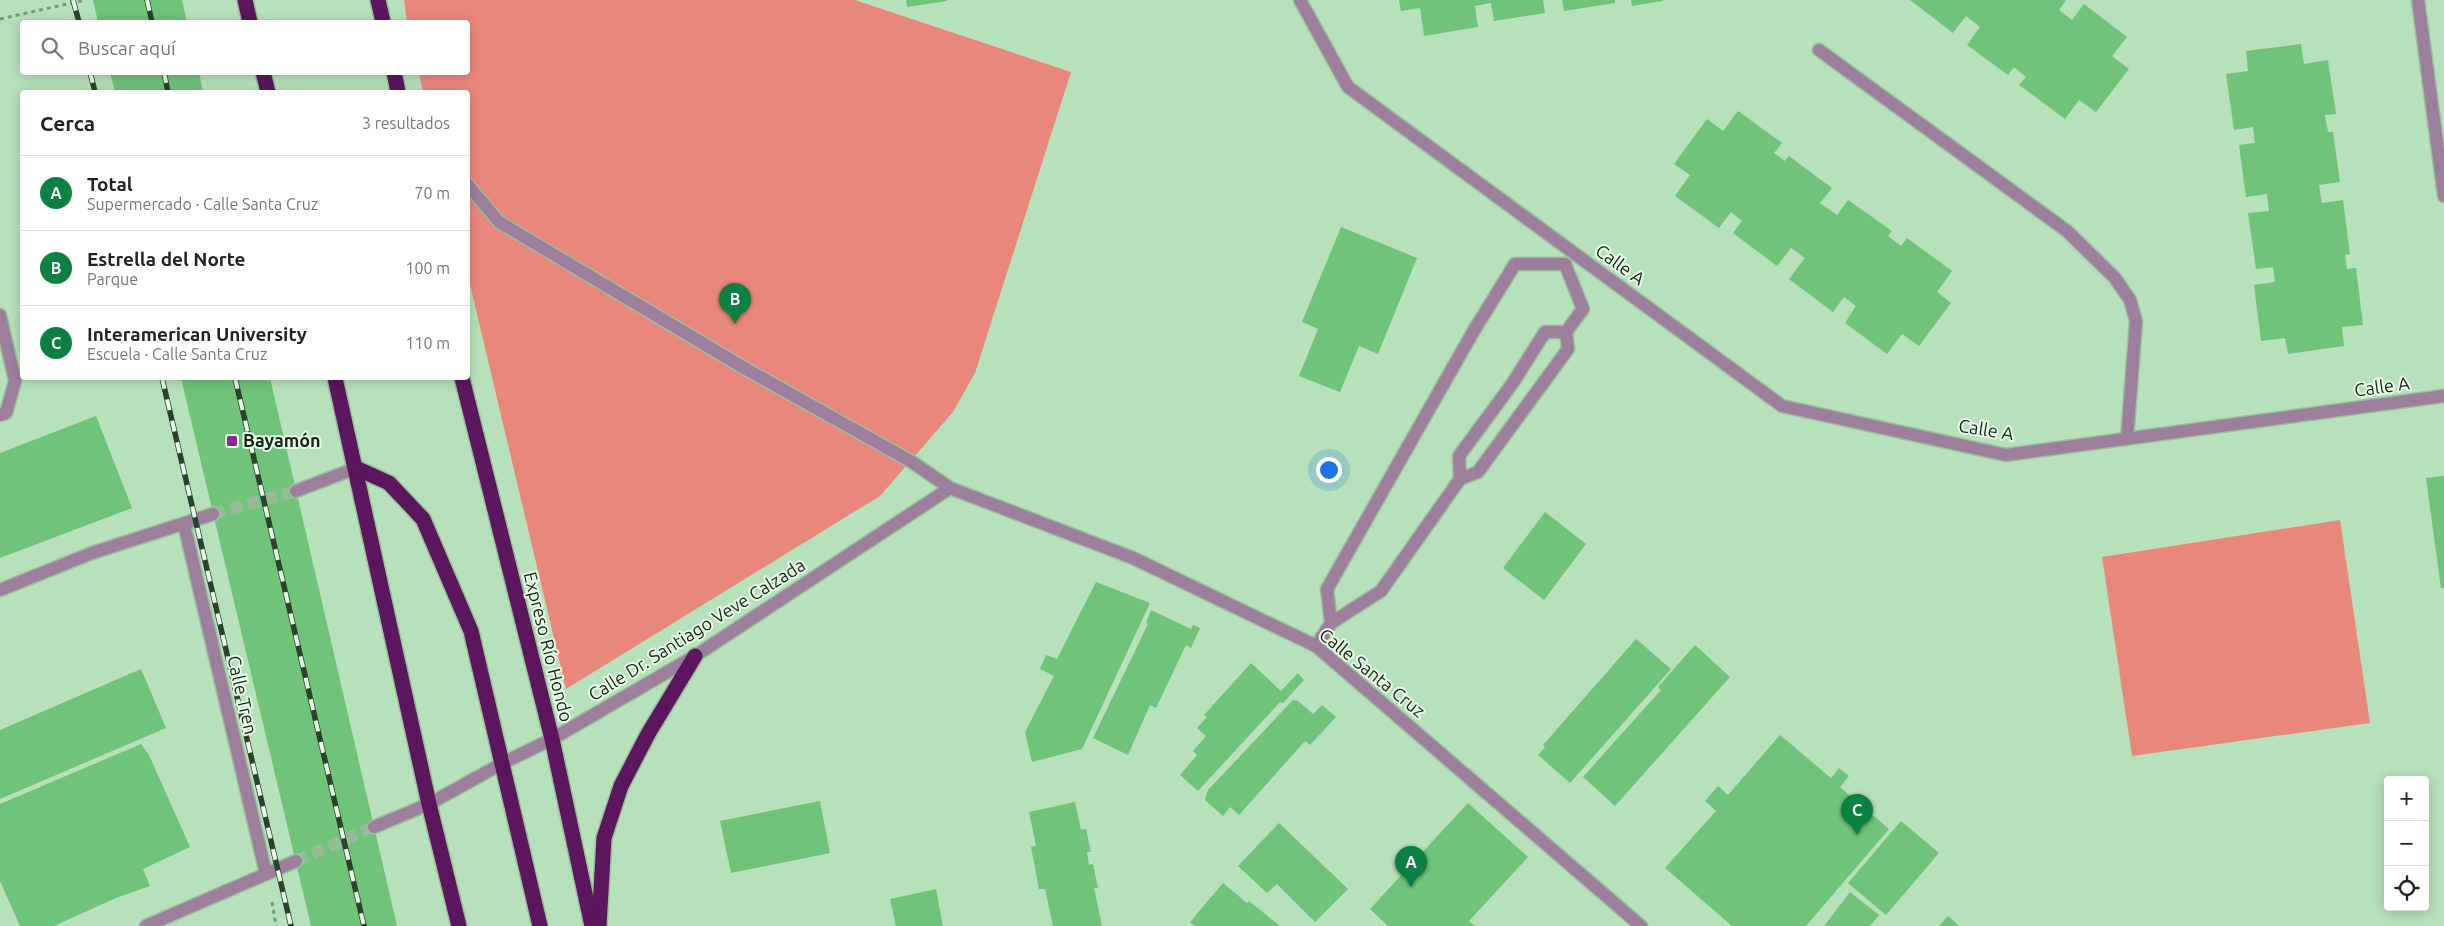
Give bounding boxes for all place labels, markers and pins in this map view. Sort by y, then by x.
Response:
pin: B [719,283,751,324]
place label: Bayamón [243,430,321,450]
marker: Bayamón [225,434,239,448]
pin: C [1841,794,1873,835]
pin: A [1395,846,1427,887]

